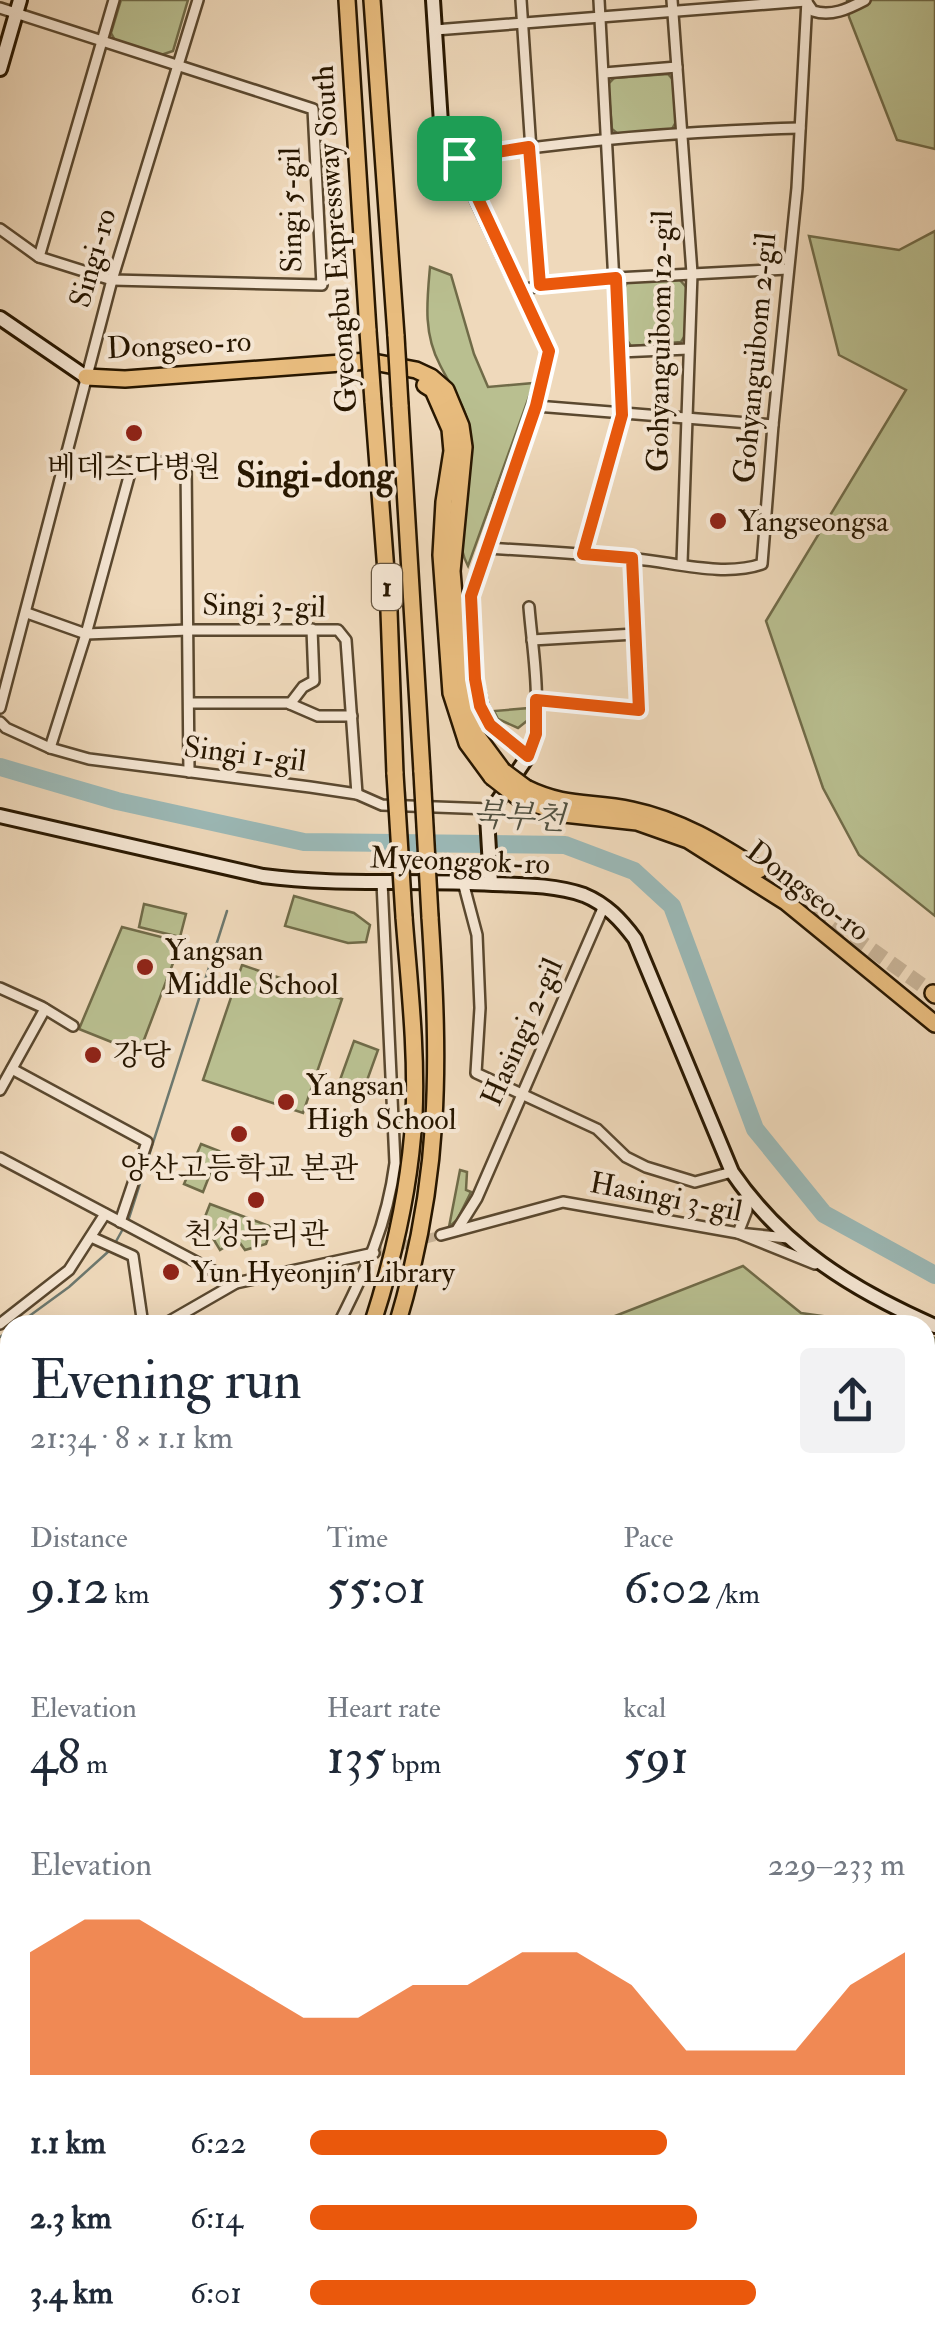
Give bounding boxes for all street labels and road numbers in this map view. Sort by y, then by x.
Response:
street label: Gyeongbu Expressway South [304,64,366,414]
street label: Singi 5-gil [271,147,311,273]
street label: Singi-ro [61,204,125,312]
street label: Gohyanguibom 12-gil [639,209,681,472]
street label: Gohyanguibom 2-gil [726,231,784,485]
street label: Dongseo-ro [106,323,252,367]
road number: 1 [372,564,402,610]
street label: Singi 3-gil [202,586,326,626]
street label: Singi 1-gil [182,728,309,780]
street label: Dongseo-ro [739,833,877,949]
street label: Myeonggok-ro [369,839,551,883]
street label: Hasingi 2-gil [473,952,571,1112]
street label: Hasingi 3-gil [587,1164,746,1230]

